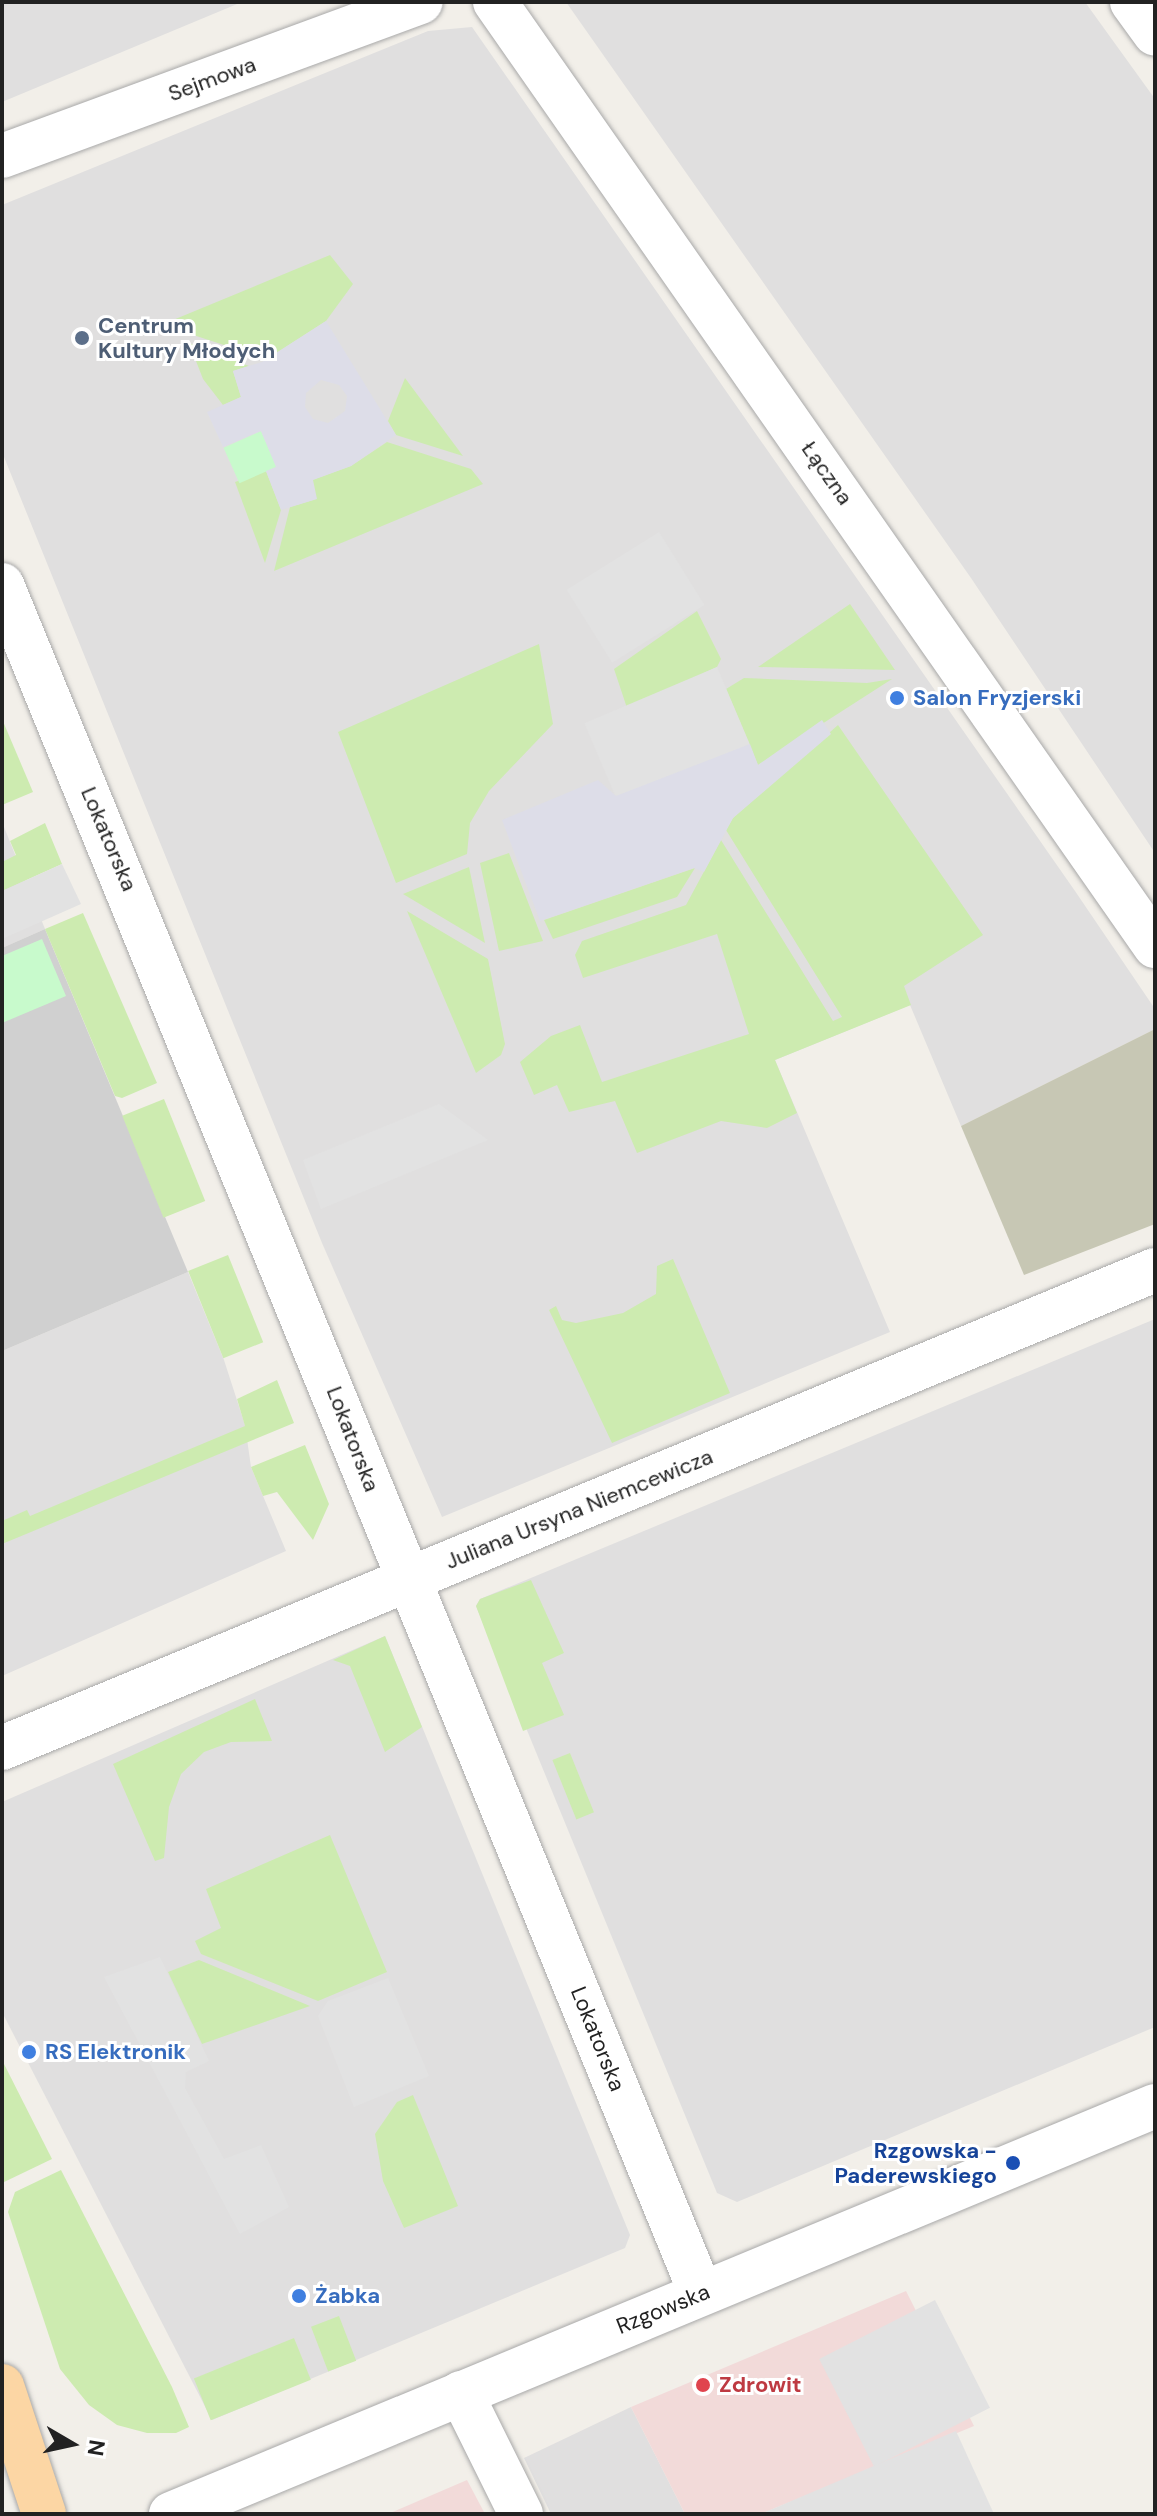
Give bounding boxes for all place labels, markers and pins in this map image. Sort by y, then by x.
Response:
place label: Centrum Kultury Młodych [98,312,275,364]
marker: Centrum Kultury Młodych [73,329,91,347]
place label: Salon Fryzjerski [913,685,1081,711]
marker: Salon Fryzjerski [888,689,906,707]
place label: RS Elektronik [45,2039,186,2065]
marker: RS Elektronik [20,2043,38,2061]
place label: Rzgowska - Paderewskiego [835,2137,997,2188]
marker: Rzgowska - Paderewskiego [1004,2154,1022,2172]
place label: Żabka [315,2283,380,2309]
marker: Żabka [290,2287,308,2305]
place label: Zdrowit [719,2372,802,2398]
marker: Zdrowit [694,2376,712,2394]

